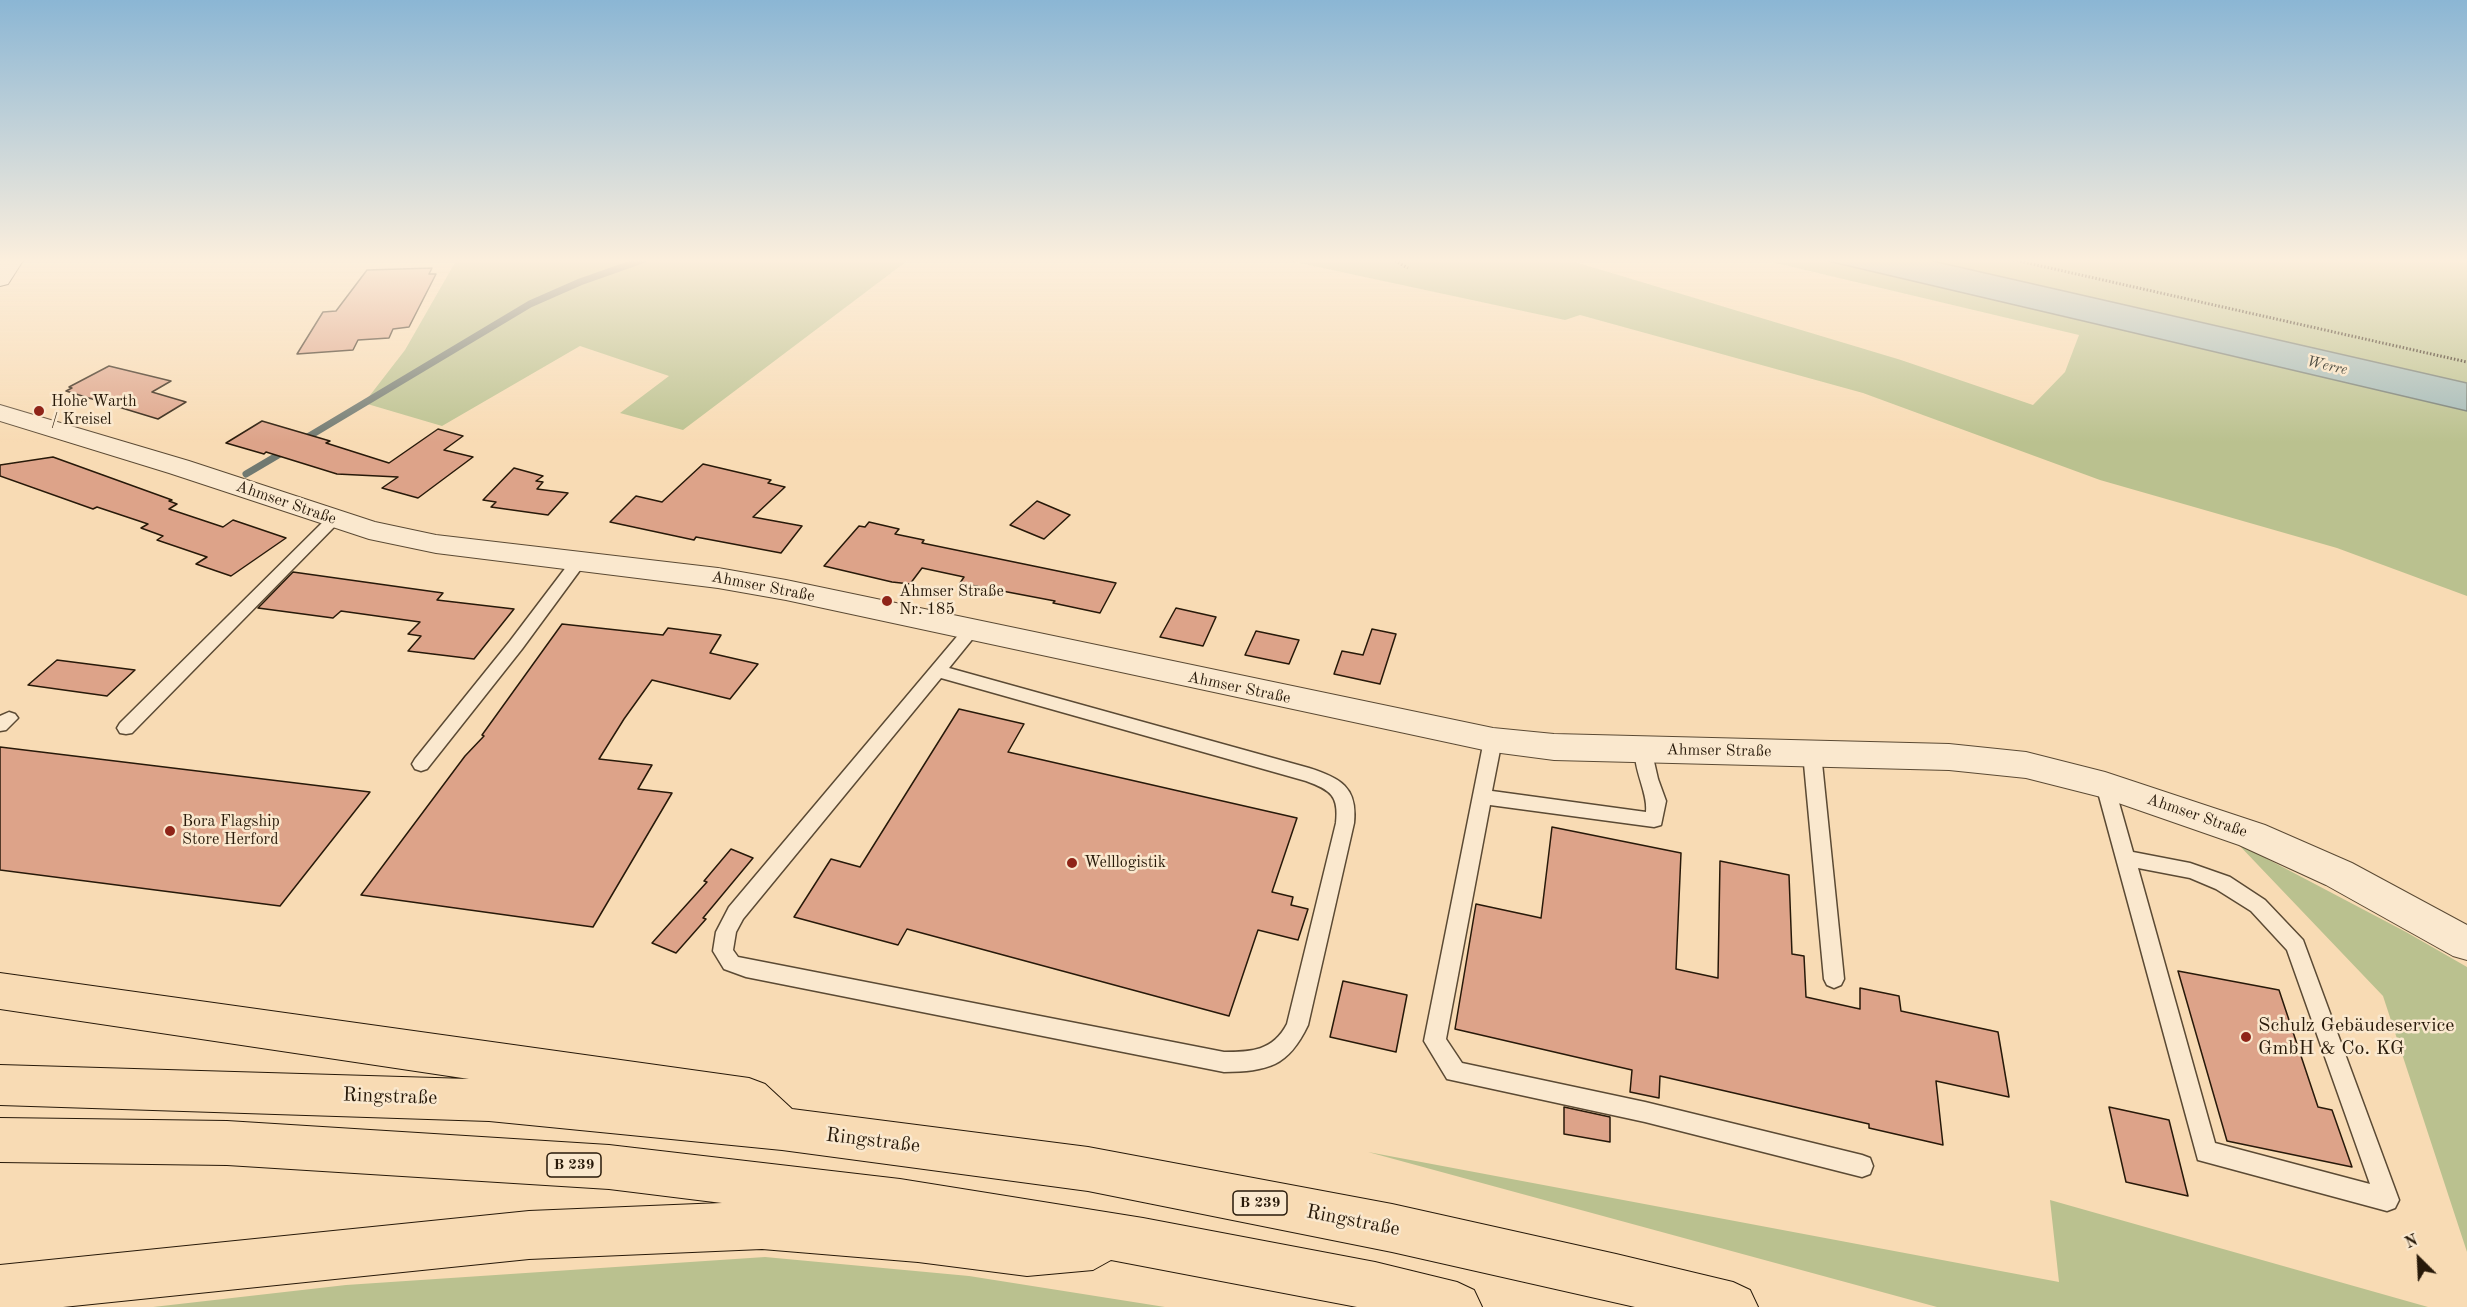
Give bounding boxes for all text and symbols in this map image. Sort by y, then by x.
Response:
water label: Werre [2305,353,2349,379]
place label: Hohe Warth / Kreisel [51,392,137,430]
marker: Hohe Warth / Kreisel [32,404,46,418]
street label: Ahmser Straße [233,477,339,529]
street label: Ahmser Straße [710,568,816,606]
place label: Ahmser Straße Nr. 185 [899,582,1004,620]
marker: Ahmser Straße Nr. 185 [880,594,894,608]
street label: Ahmser Straße [1186,668,1292,708]
street label: Ahmser Straße [1666,740,1772,762]
street label: Ahmser Straße [2144,790,2250,842]
place label: Bora Flagship Store Herford [182,812,280,850]
marker: Bora Flagship Store Herford [163,824,177,838]
place label: Welllogistik [1084,853,1166,873]
marker: Welllogistik [1065,856,1079,870]
place label: Schulz Gebäudeservice GmbH & Co. KG [2258,1014,2455,1061]
marker: Schulz Gebäudeservice GmbH & Co. KG [2239,1030,2253,1044]
street label: Ringstraße [342,1083,438,1111]
street label: Ringstraße [824,1123,922,1159]
road number: B 239 [547,1153,601,1177]
road number: B 239 [1233,1191,1287,1215]
street label: Ringstraße [1304,1200,1402,1242]
north arrow [2389,1229,2449,1289]
text: N [2403,1233,2421,1252]

